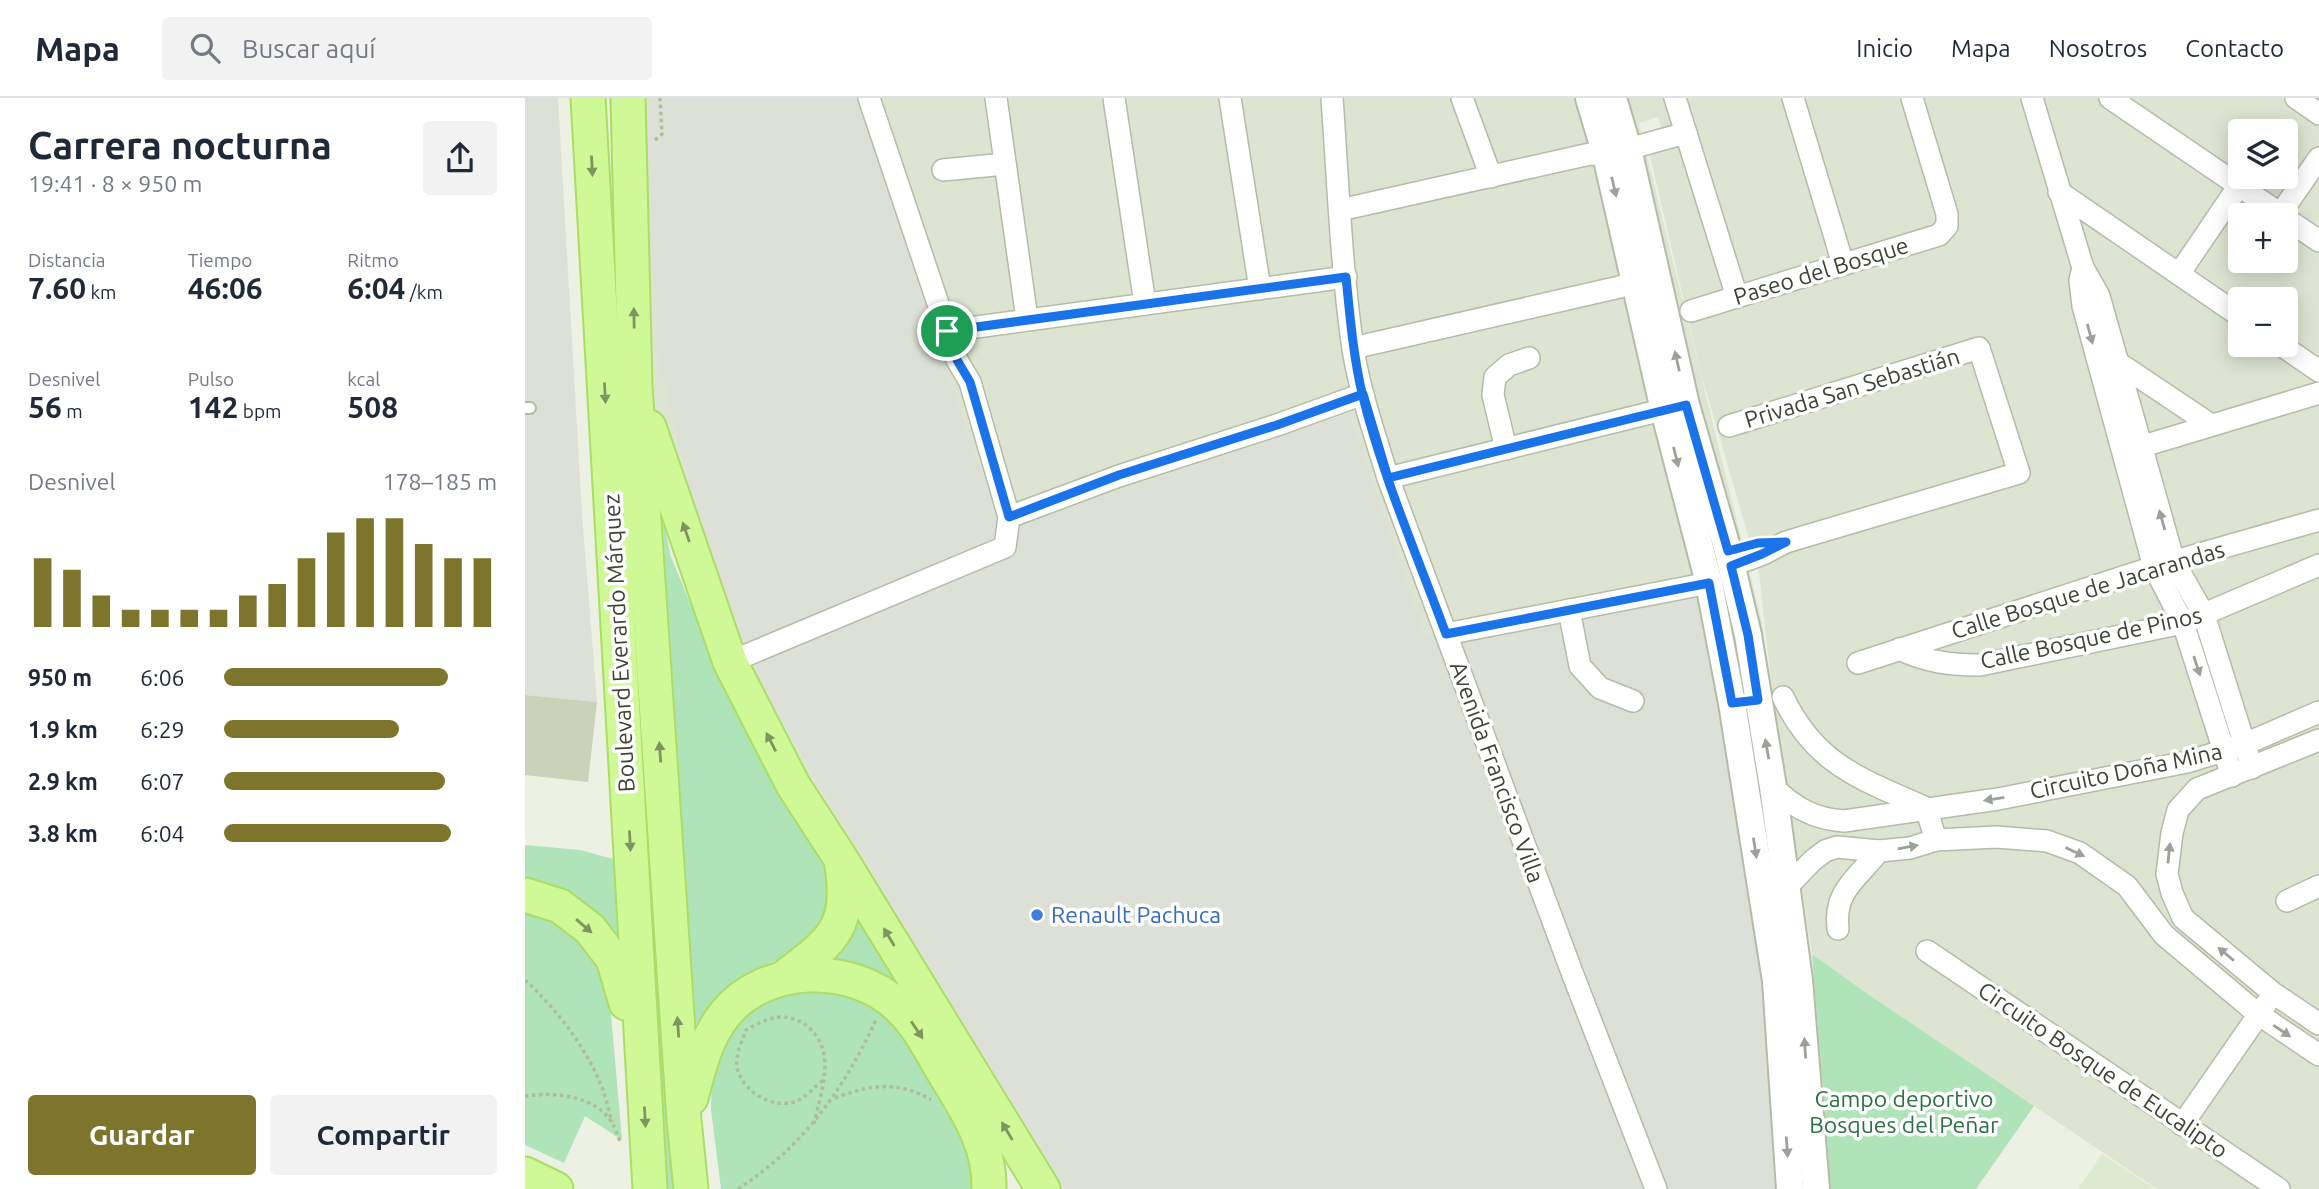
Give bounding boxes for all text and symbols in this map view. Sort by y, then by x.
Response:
search box [162,17,652,80]
icon: search [186,29,224,67]
text: Mapa [35,30,120,67]
text: Buscar aquí [242,34,376,63]
text: Inicio [1856,35,1913,62]
text: Mapa [1951,35,2011,62]
text: Nosotros [2049,35,2147,62]
text: Contacto [2185,35,2284,62]
map controls [2228,119,2298,357]
button: layers [2228,119,2298,189]
button: share [423,121,497,195]
text: Carrera nocturna [28,124,332,166]
one-way arrow [586,155,597,177]
text: 19:41 · 8 × 950 m [28,171,202,196]
one-way arrow [1609,176,1620,198]
button: + [2228,203,2298,273]
street label: Paseo del Bosque [1730,232,1911,309]
text: Distancia [28,249,106,271]
text: Tiempo [188,249,252,271]
text: Ritmo [347,249,399,271]
text: 7.60 [28,271,86,305]
text: 46:06 [188,271,263,305]
text: 6:04 [347,271,405,305]
text: km [86,281,116,303]
text: /km [405,281,443,303]
button: − [2228,287,2298,357]
pin [917,301,977,361]
one-way arrow [628,306,640,328]
icon: arrive [928,312,966,350]
one-way arrow [2086,324,2096,345]
street label: Privada San Sebastián [1741,343,1962,432]
one-way arrow [1671,350,1682,372]
text: Desnivel [28,368,100,390]
text: Pulso [188,368,234,390]
text: kcal [347,368,380,390]
one-way arrow [599,382,610,404]
text: 56 [28,390,62,424]
text: 142 [188,390,238,424]
text: 508 [347,390,398,424]
text: m [62,400,83,422]
text: bpm [238,400,281,422]
one-way arrow [1671,446,1682,468]
text: Desnivel [28,469,116,494]
text: 178–185 m [383,469,497,494]
street label: Boulevard Everardo Márquez [598,493,639,793]
one-way arrow [2157,509,2167,530]
one-way arrow [680,521,691,542]
street label: Calle Bosque de Jacarandas [1948,536,2228,643]
street label: Calle Bosque de Pinos [1978,602,2204,673]
one-way arrow [2192,656,2203,677]
street label: Avenida Francisco Villa [1446,658,1549,886]
text: 950 m [28,665,92,690]
text: 6:06 [140,665,185,690]
text: 1.9 km [28,717,98,742]
text: 6:29 [140,717,185,742]
one-way arrow [766,732,777,752]
one-way arrow [1761,738,1772,760]
street label: Circuito Doña Mina [2027,738,2224,803]
one-way arrow [654,740,665,762]
text: 2.9 km [28,769,98,794]
text: 6:07 [140,769,185,794]
one-way arrow [1983,794,2005,805]
text: 3.8 km [28,821,98,846]
text: 6:04 [140,821,185,846]
one-way arrow [625,830,636,852]
one-way arrow [1750,837,1761,859]
one-way arrow [1897,841,1919,852]
one-way arrow [2164,842,2175,864]
one-way arrow [2065,846,2085,858]
place label: Renault Pachuca [1051,902,1221,927]
marker: Renault Pachuca [1029,907,1045,923]
one-way arrow [575,918,593,934]
one-way arrow [882,927,895,946]
one-way arrow [2217,947,2234,962]
street label: Circuito Bosque de Eucalipto [1974,977,2233,1163]
one-way arrow [672,1016,683,1038]
one-way arrow [910,1021,924,1039]
one-way arrow [2273,1024,2292,1037]
one-way arrow [1799,1036,1810,1058]
park label: Campo deportivo Bosques del Peñar [1809,1086,1999,1137]
button: Guardar [28,1095,256,1175]
button: Compartir [270,1095,497,1175]
one-way arrow [640,1106,651,1128]
one-way arrow [1001,1121,1014,1140]
one-way arrow [1782,1136,1793,1158]

